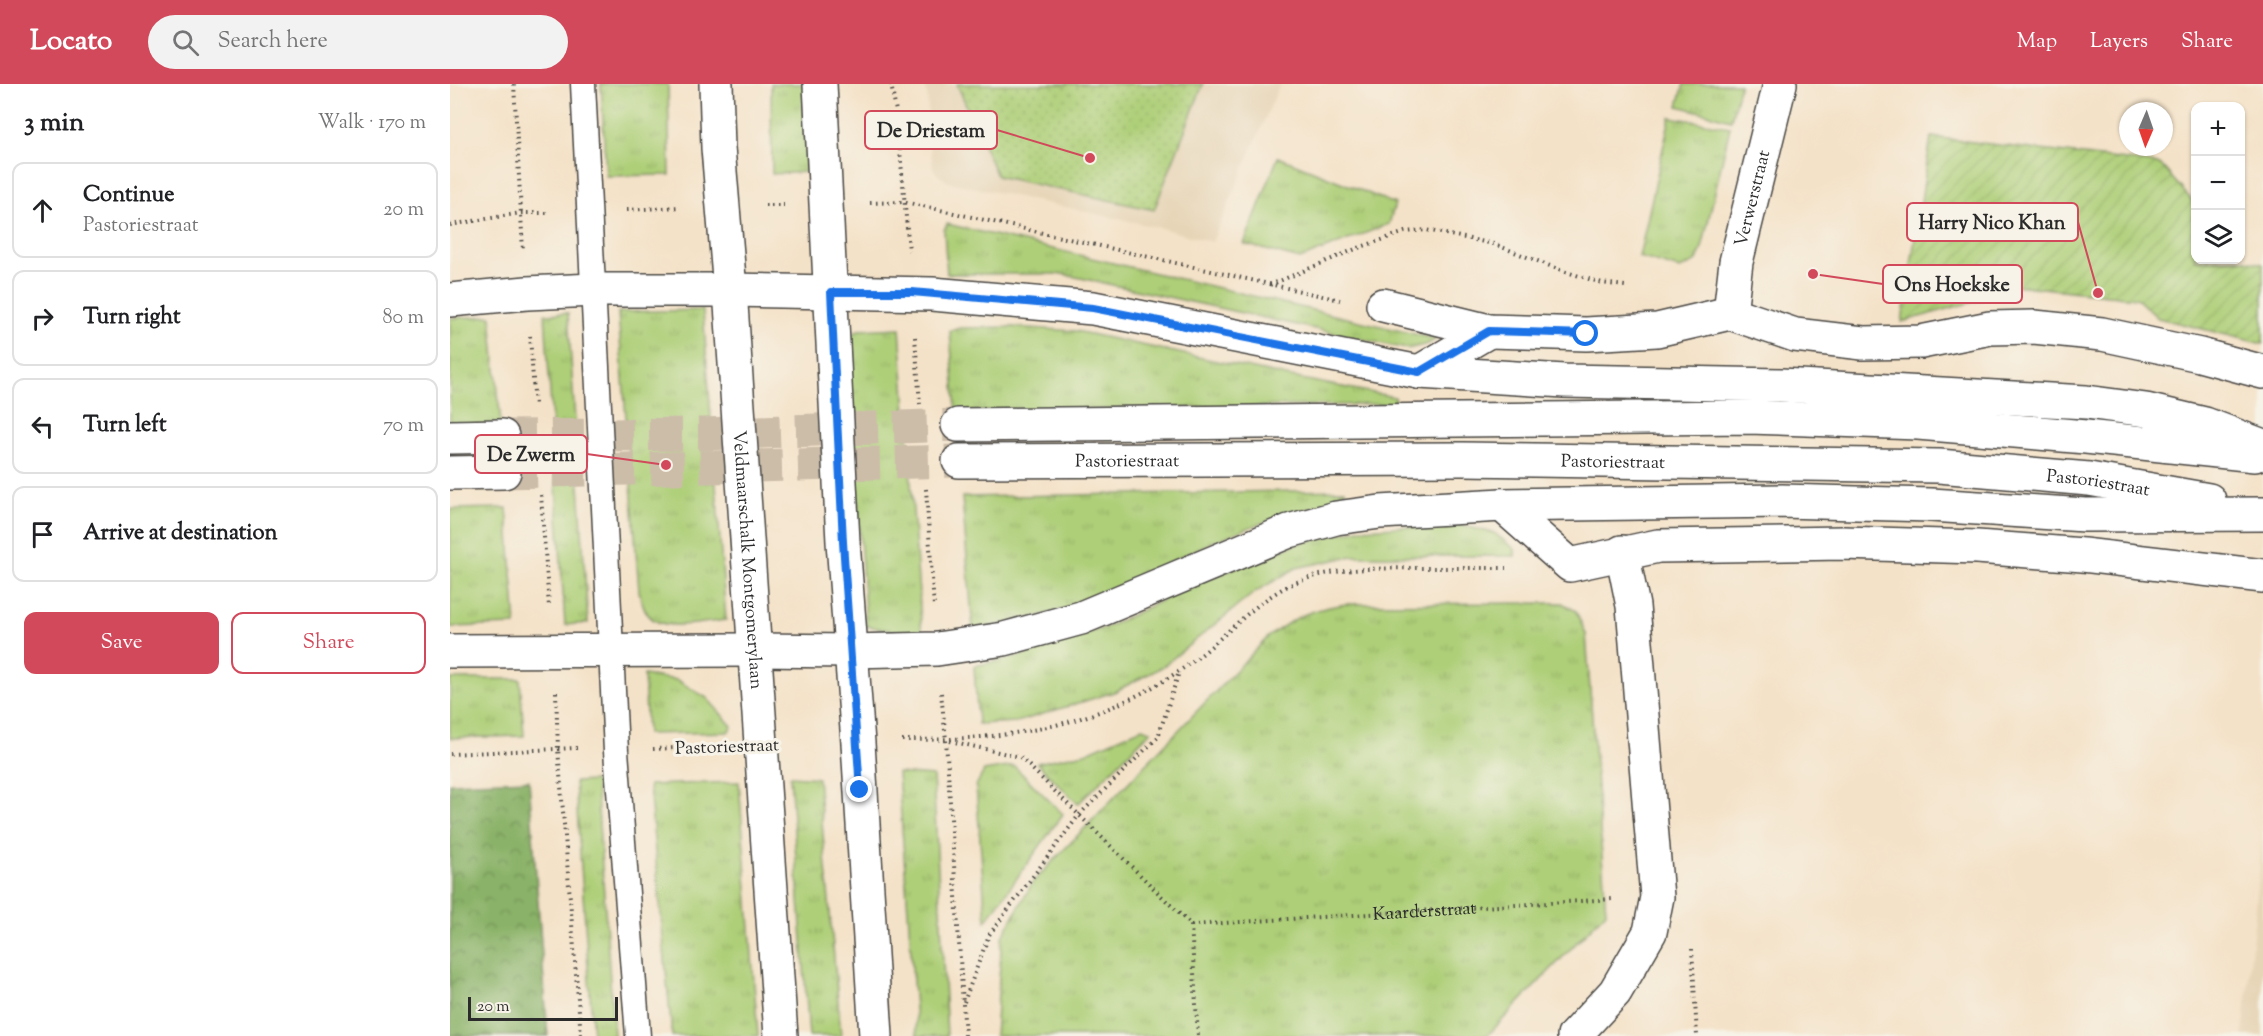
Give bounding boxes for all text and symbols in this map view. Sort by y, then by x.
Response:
search box [148,15,568,69]
text: Locato [30,22,112,62]
icon: search [169,26,202,59]
text: Search here [217,26,328,58]
text: Map [2017,27,2057,57]
text: Layers [2090,27,2148,57]
text: Share [2181,27,2233,57]
north arrow [2119,102,2173,156]
map controls [2191,102,2245,264]
button: + [2191,102,2245,156]
text: 3 min [24,105,84,142]
text: Walk · 170 m [318,109,426,138]
callout: De Driestam [865,111,997,149]
text: De Driestam [877,118,986,147]
street label: Verwerstraat [1729,148,1778,250]
button: − [2191,156,2245,210]
text: Continue [83,180,174,212]
icon: ahead [26,194,59,227]
text: 20 m [383,196,424,225]
callout: Harry Nico Khan [1907,203,2078,241]
text: Harry Nico Khan [1919,210,2066,239]
button: layers [2191,210,2245,264]
text: Pastoriestraat [83,212,199,241]
callout: Ons Hoekske [1883,265,2022,303]
text: Ons Hoekske [1894,272,2010,301]
icon: right [26,302,59,335]
text: Turn right [83,302,180,334]
text: 80 m [383,304,424,333]
route start [1572,320,1598,346]
icon: left [26,410,59,443]
text: Turn left [83,410,166,442]
text: 70 m [383,412,424,441]
street label: Veldmaarschalk Montgomerylaan [725,430,768,691]
callout: De Zwerm [475,435,587,473]
text: De Zwerm [487,442,576,471]
street label: Pastoriestraat [1075,449,1179,476]
street label: Pastoriestraat [1561,449,1665,477]
street label: Pastoriestraat [2045,464,2151,504]
icon: arrive [26,518,59,551]
text: Arrive at destination [83,518,278,550]
button: Save [24,612,219,674]
button: Share [231,612,426,674]
street label: Pastoriestraat [675,733,779,763]
route end [846,776,872,802]
street label: Kaarderstraat [1372,896,1477,929]
scale bar [468,994,618,1022]
text: 20 m [477,996,510,1019]

